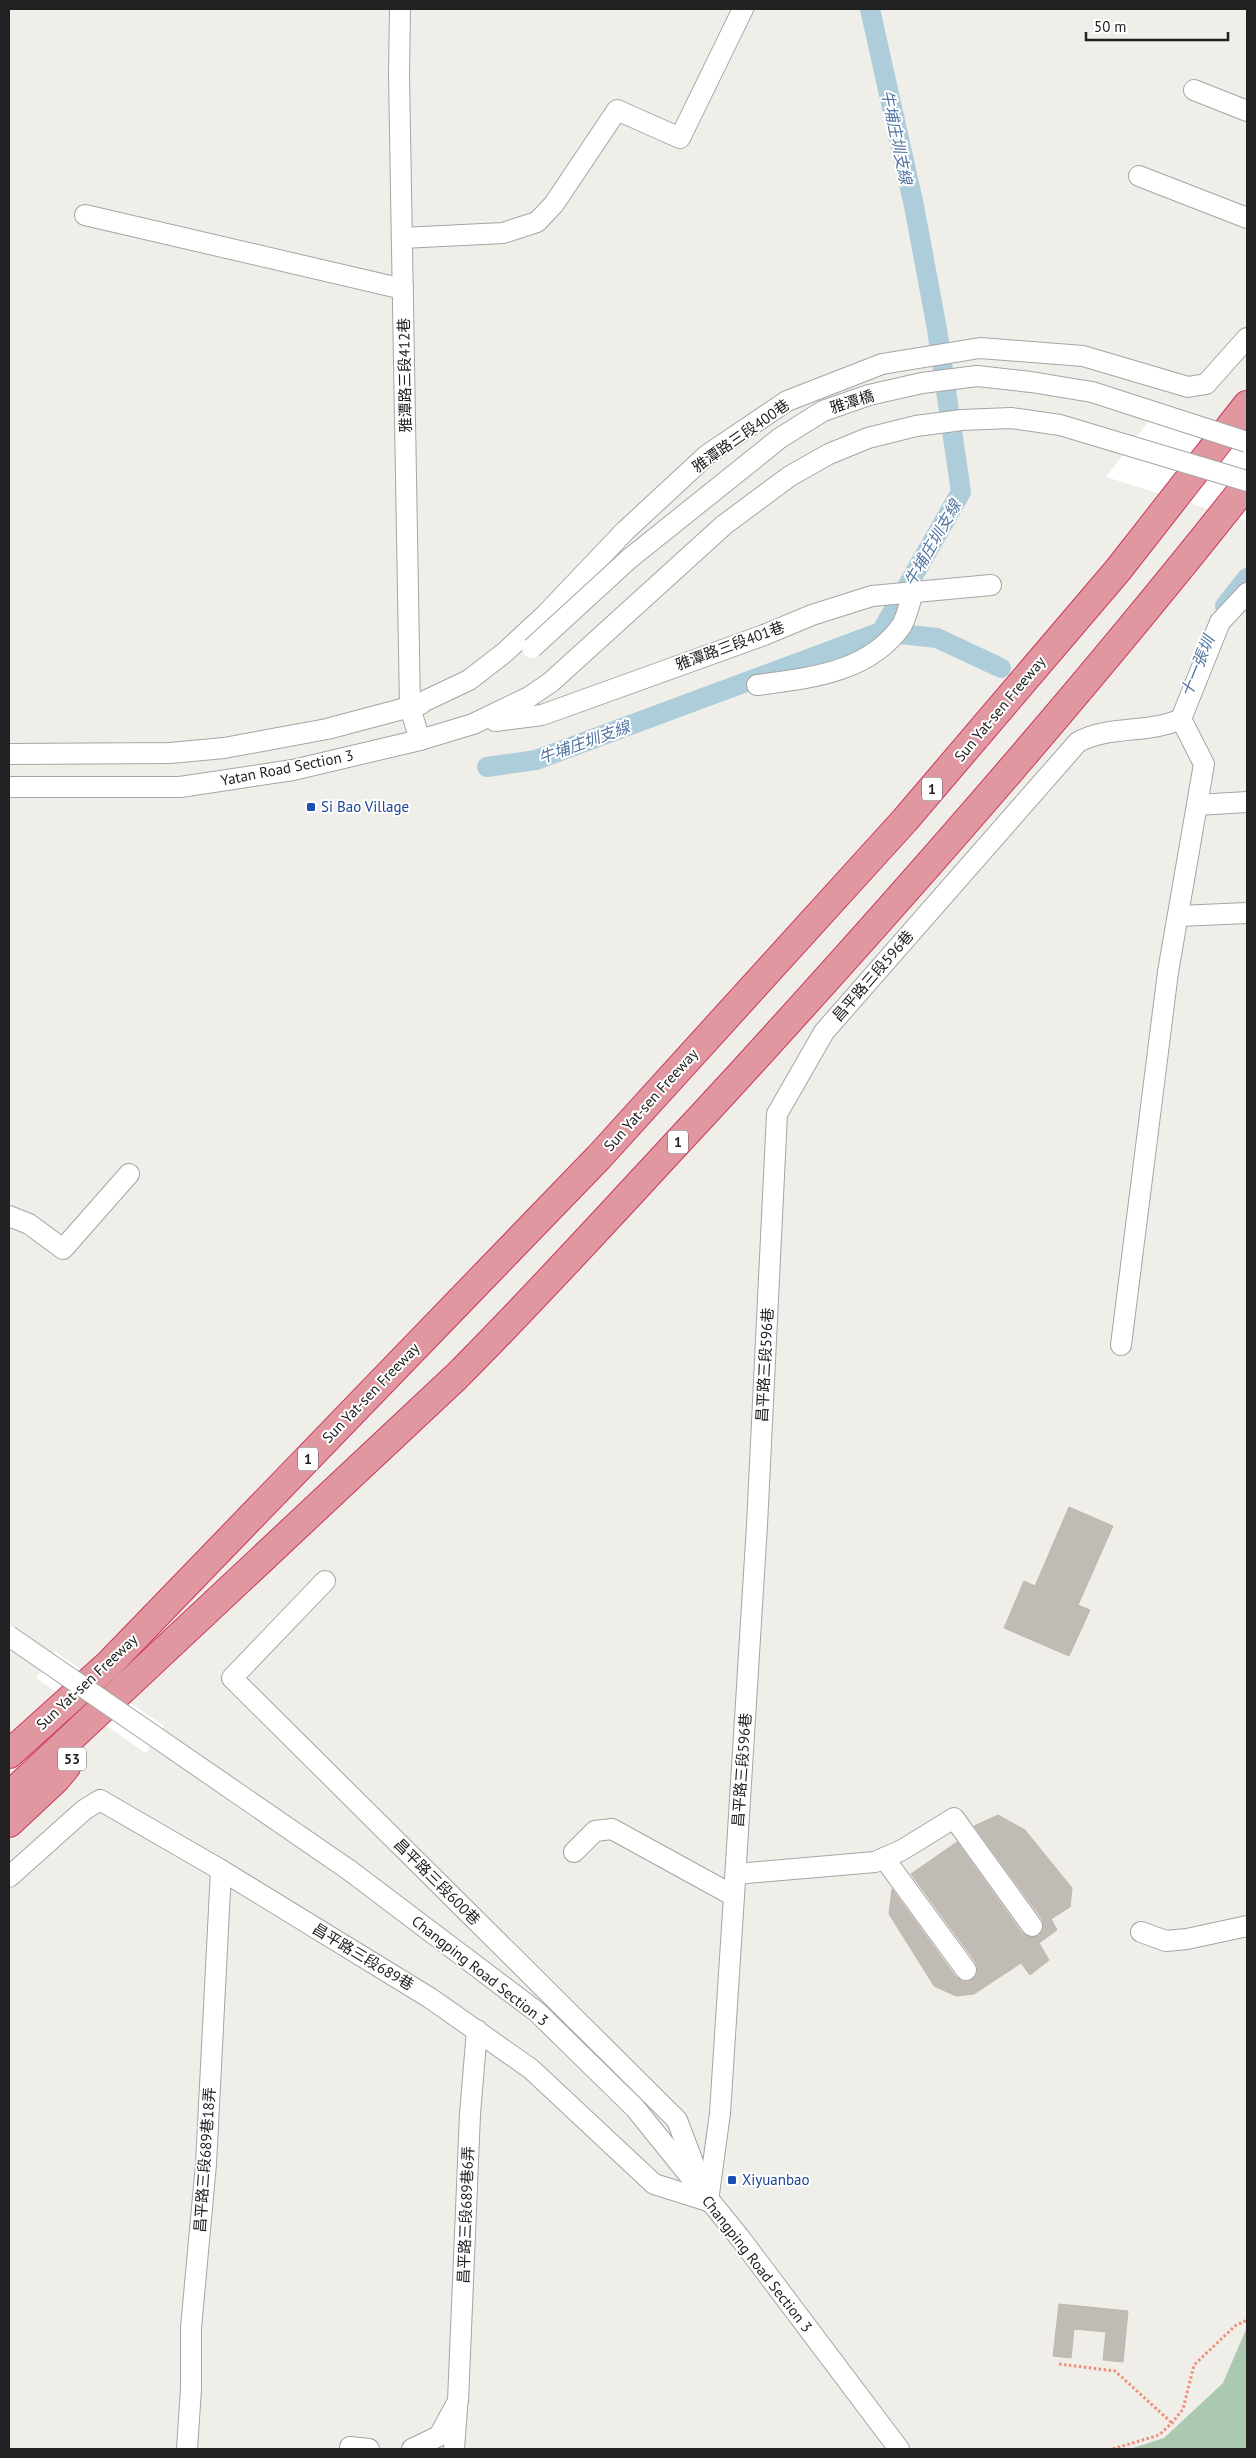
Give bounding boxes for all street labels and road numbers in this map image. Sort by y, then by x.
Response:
street label: 雅潭路三段412巷 [394,318,415,432]
street label: 雅潭橋 [828,386,876,417]
street label: 雅潭路三段400巷 [688,395,793,476]
street label: 雅潭路三段401巷 [673,617,787,674]
street label: Sun Yat-sen Freeway [950,652,1049,765]
street label: Yatan Road Section 3 [219,745,355,790]
road number: 1 [922,778,942,801]
street label: 昌平路三段596巷 [828,926,917,1025]
street label: Sun Yat-sen Freeway [599,1044,702,1155]
road number: 1 [668,1130,688,1154]
street label: 昌平路三段596巷 [752,1307,777,1423]
street label: Sun Yat-sen Freeway [318,1339,423,1447]
road number: 1 [298,1448,318,1470]
street label: Sun Yat-sen Freeway [32,1630,141,1734]
street label: 昌平路三段596巷 [728,1712,755,1828]
road number: 53 [58,1748,86,1770]
street label: 昌平路三段600巷 [390,1834,485,1929]
street label: Changping Road Section 3 [408,1911,552,2030]
street label: 昌平路三段689巷 [309,1919,417,1994]
street label: 昌平路三段689巷18弄 [190,2087,219,2233]
street label: 昌平路三段689巷6弄 [454,2146,477,2284]
street label: Changping Road Section 3 [698,2192,817,2336]

